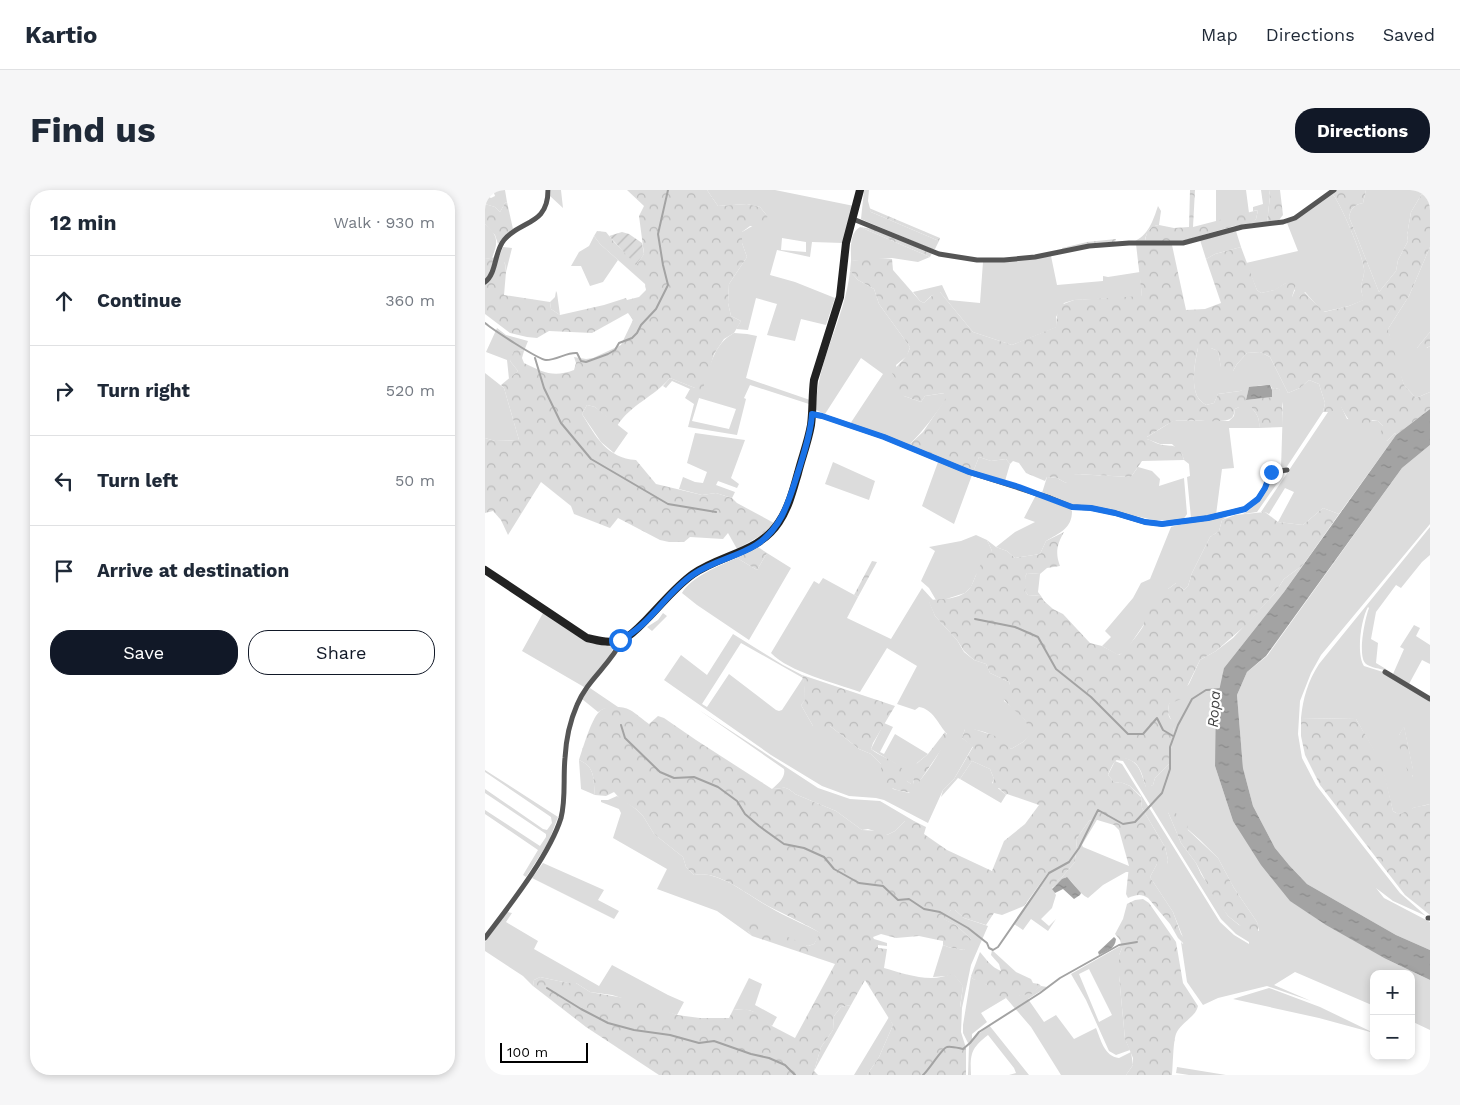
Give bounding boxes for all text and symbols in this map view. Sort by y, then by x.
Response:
text: Kartio [25,21,97,49]
text: Map [1201,24,1238,45]
text: Directions [1266,24,1355,45]
text: Saved [1383,24,1435,45]
button: Directions [1295,108,1430,153]
text: Find us [30,109,156,151]
text: 12 min [50,210,116,235]
text: Walk · 930 m [334,213,435,232]
icon: ahead [50,287,78,315]
text: Continue [97,289,181,312]
text: 360 m [385,291,435,310]
icon: right [50,377,78,405]
text: Turn right [97,379,190,402]
text: 520 m [386,381,435,400]
route end [1260,461,1283,484]
icon: left [50,467,78,495]
text: Turn left [97,469,178,492]
text: 50 m [395,471,435,490]
icon: arrive [50,557,78,585]
text: Arrive at destination [97,559,289,582]
route start [609,629,632,652]
button: Save [50,630,238,675]
button: Share [248,630,435,675]
water label: Ropa [1204,690,1224,728]
map controls [1370,970,1415,1060]
button: + [1370,970,1415,1015]
button: − [1370,1015,1415,1060]
scale bar [500,1040,587,1063]
text: 100 m [507,1044,548,1060]

